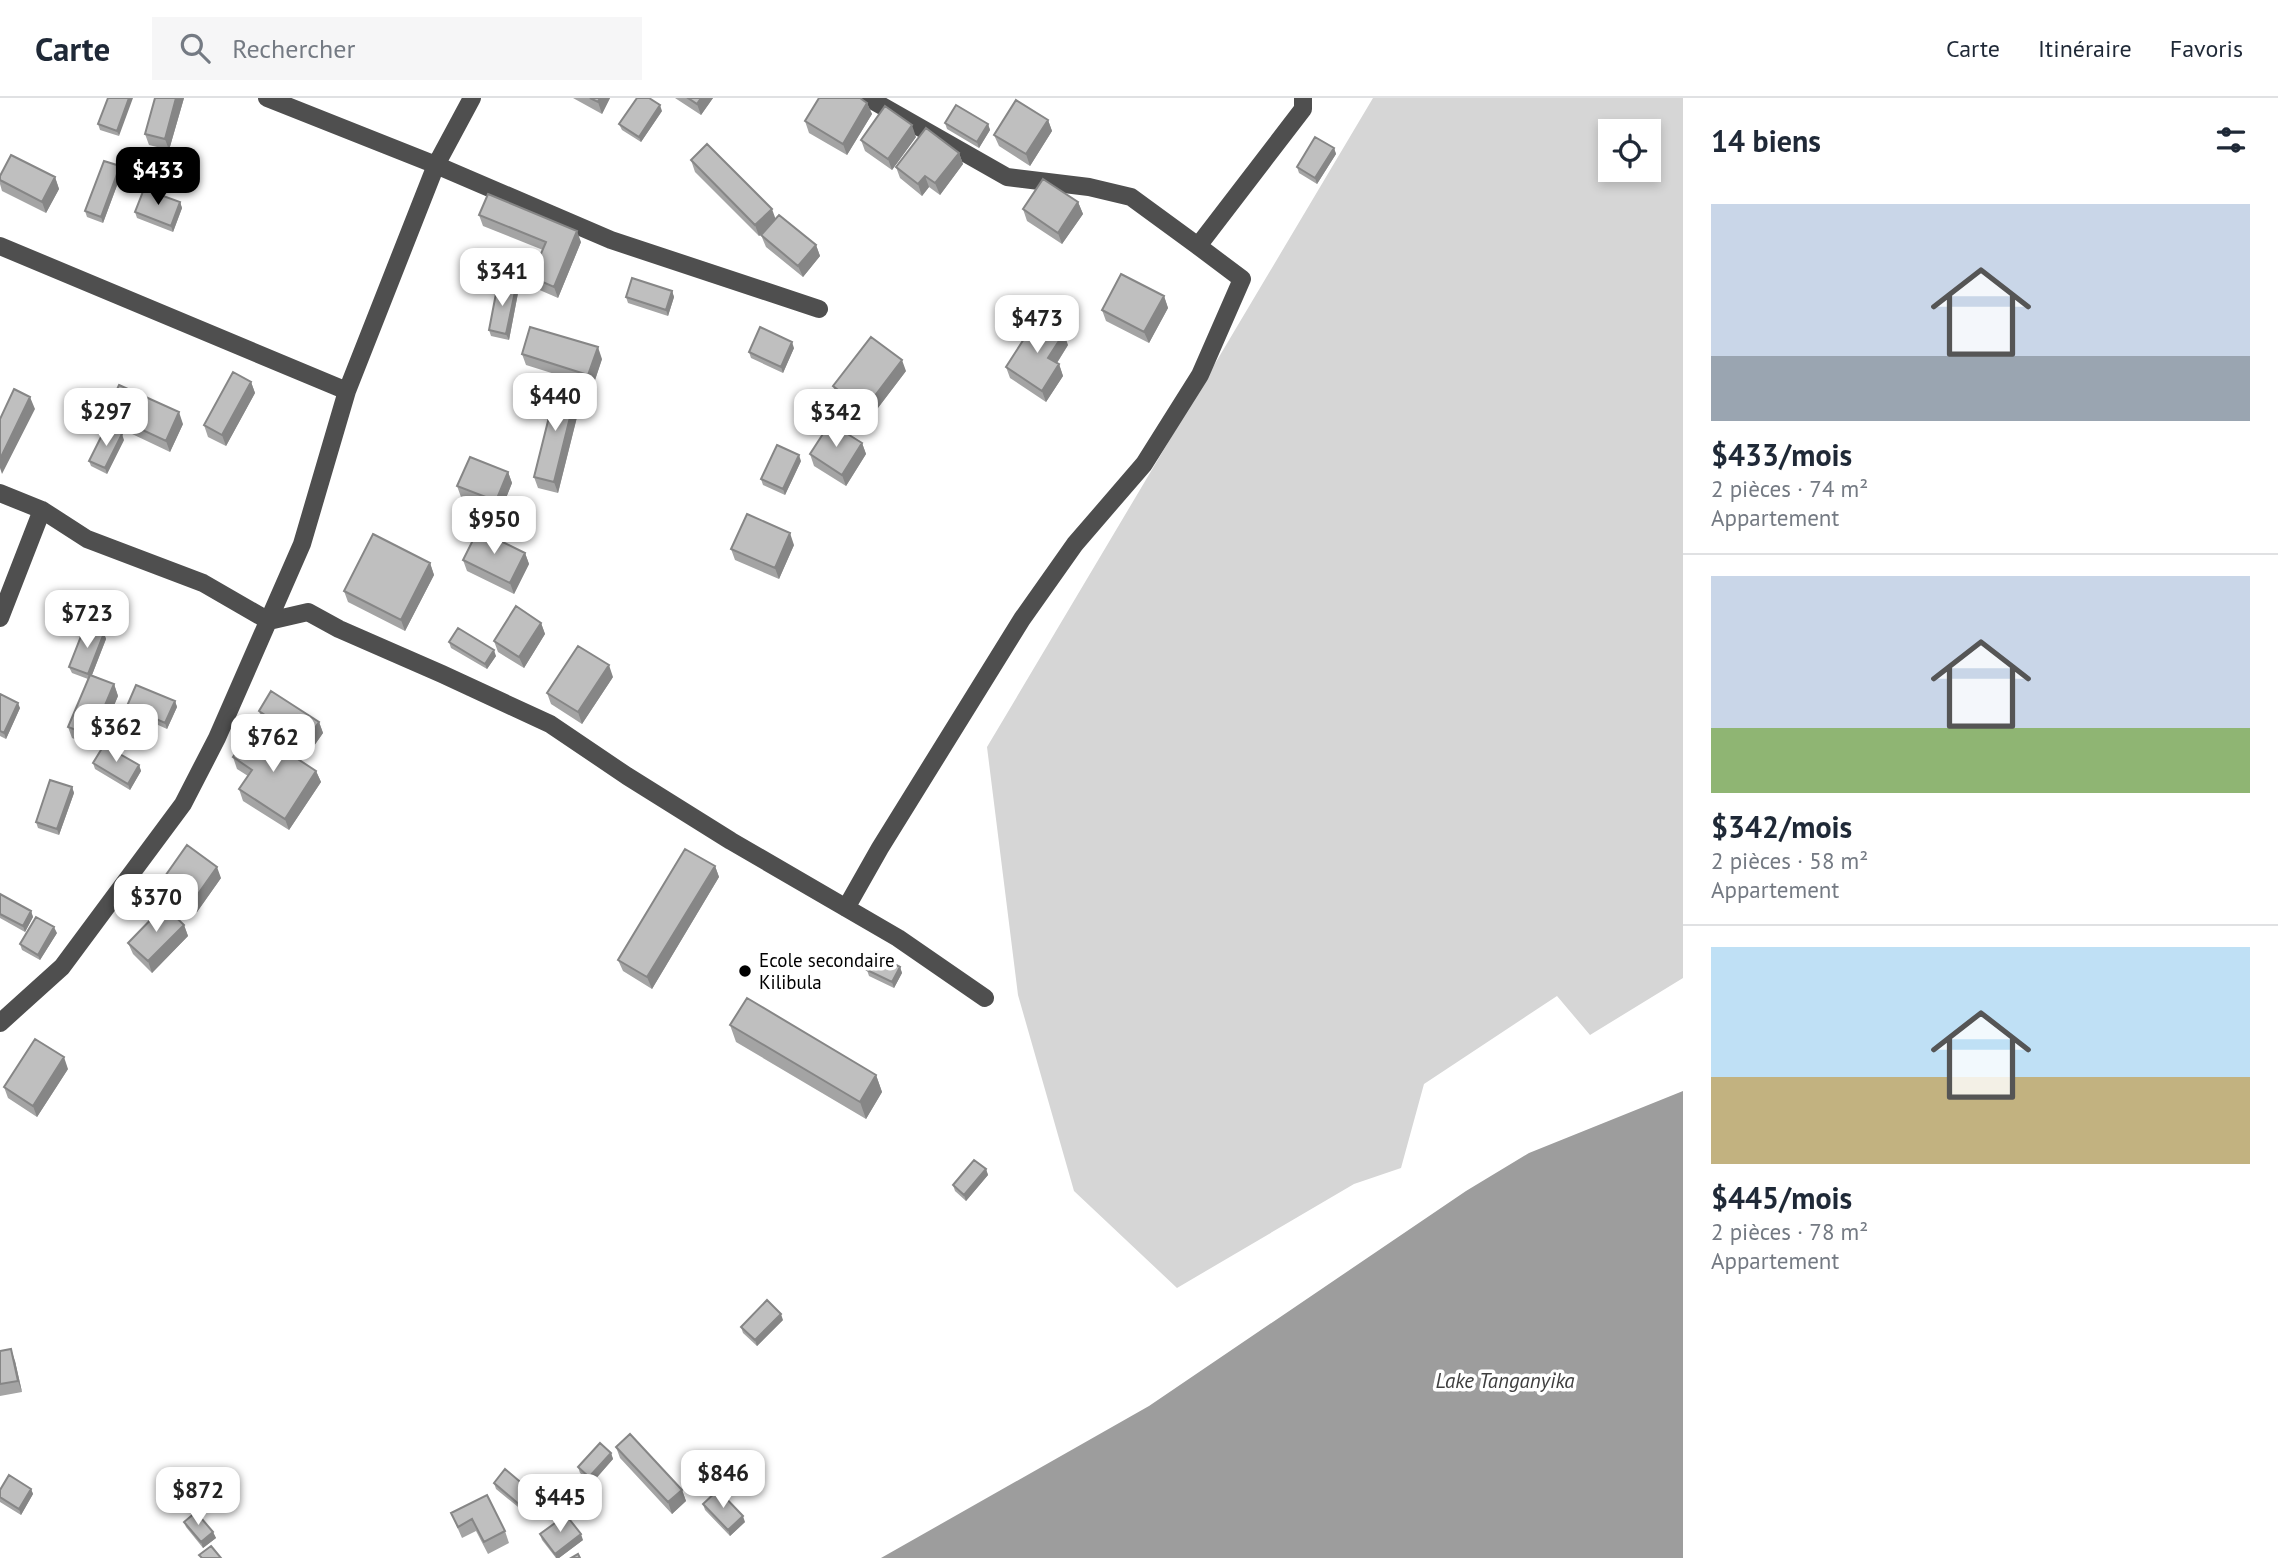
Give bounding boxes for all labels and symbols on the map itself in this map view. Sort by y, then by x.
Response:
pin: $433 [117,148,199,207]
pin: $341 [461,248,543,308]
pin: $473 [996,296,1078,355]
pin: $440 [514,374,596,433]
pin: $297 [65,388,147,448]
pin: $342 [795,390,877,449]
pin: $950 [453,496,535,556]
pin: $723 [46,590,128,650]
pin: $362 [75,704,157,764]
pin: $762 [232,714,314,774]
pin: $370 [115,874,197,934]
place label: Ecole secondaire Kilibula [759,948,895,994]
marker: Ecole secondaire Kilibula [737,963,753,979]
water label: Lake Tanganyika [1435,1367,1575,1394]
pin: $846 [682,1450,764,1510]
pin: $872 [157,1468,239,1527]
pin: $445 [519,1474,601,1534]

